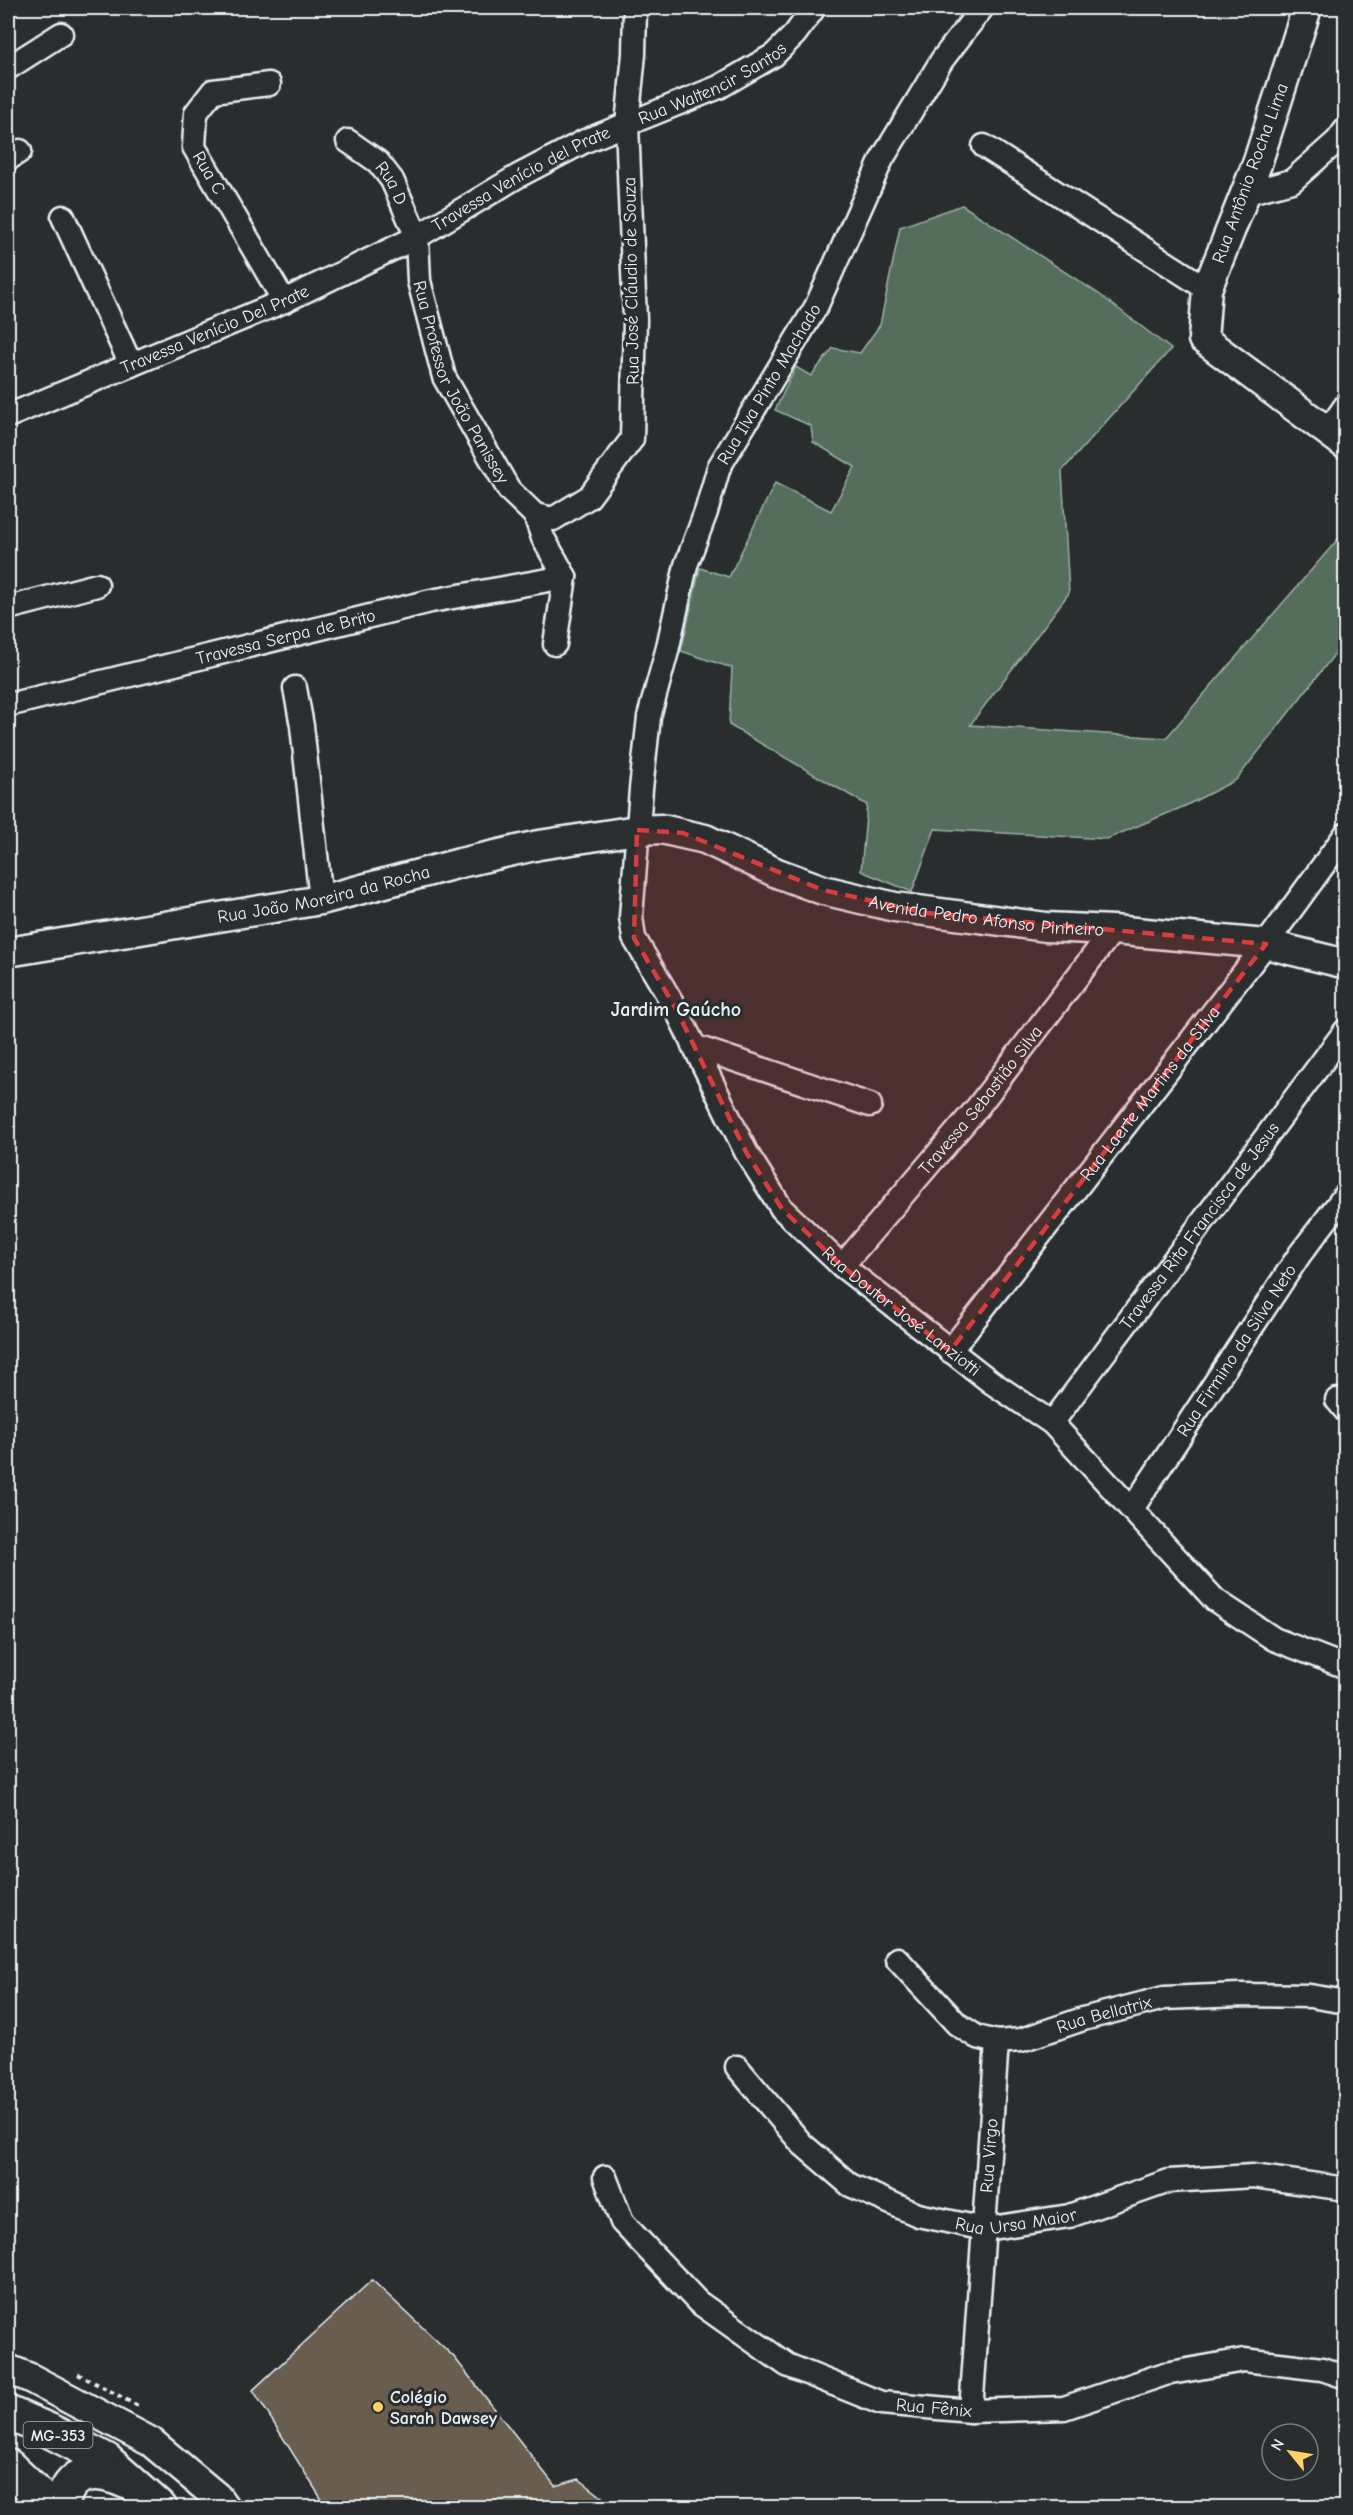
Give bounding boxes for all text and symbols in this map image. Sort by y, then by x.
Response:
street label: Rua Waltencir Santos [635,39,791,129]
street label: Rua Antônio Rocha Lima [1208,80,1293,266]
street label: Travessa Venício del Prate [428,122,613,236]
street label: Rua C [188,148,229,198]
street label: Rua D [371,158,412,208]
street label: Rua José Cláudio de Souza [619,177,644,385]
street label: Rua Professor João Panissey [408,279,514,488]
street label: Travessa Venício Del Prate [118,281,312,379]
street label: Rua Ilva Pinto Machado [713,300,826,469]
street label: Travessa Serpa de Brito [194,605,378,669]
street label: Rua João Moreira da Rocha [216,861,432,928]
street label: Avenida Pedro Afonso Pinheiro [867,891,1104,941]
district label: Jardim Gaúcho [611,998,741,1021]
street label: Rua Laerte Martins da SIlva [1076,1002,1225,1185]
street label: Travessa Sebastião Silva [914,1022,1047,1180]
street label: Travessa Rita Francisca de Jesus [1115,1119,1284,1334]
street label: Rua Doutor José Lanziotti [817,1242,984,1381]
street label: Rua Firmino da Silva Neto [1173,1261,1301,1441]
street label: Rua Bellatrix [1054,1992,1154,2038]
street label: Rua Virgo [976,2118,1003,2194]
street label: Rua Ursa Maior [953,2204,1081,2240]
place label: Colégio Sarah Dawsey [390,2387,498,2429]
street label: Rua Fênix [895,2394,973,2422]
marker: Colégio Sarah Dawsey [371,2400,385,2414]
road number: MG-353 [23,2422,92,2448]
north arrow [1260,2422,1320,2482]
text: N [1267,2436,1288,2454]

